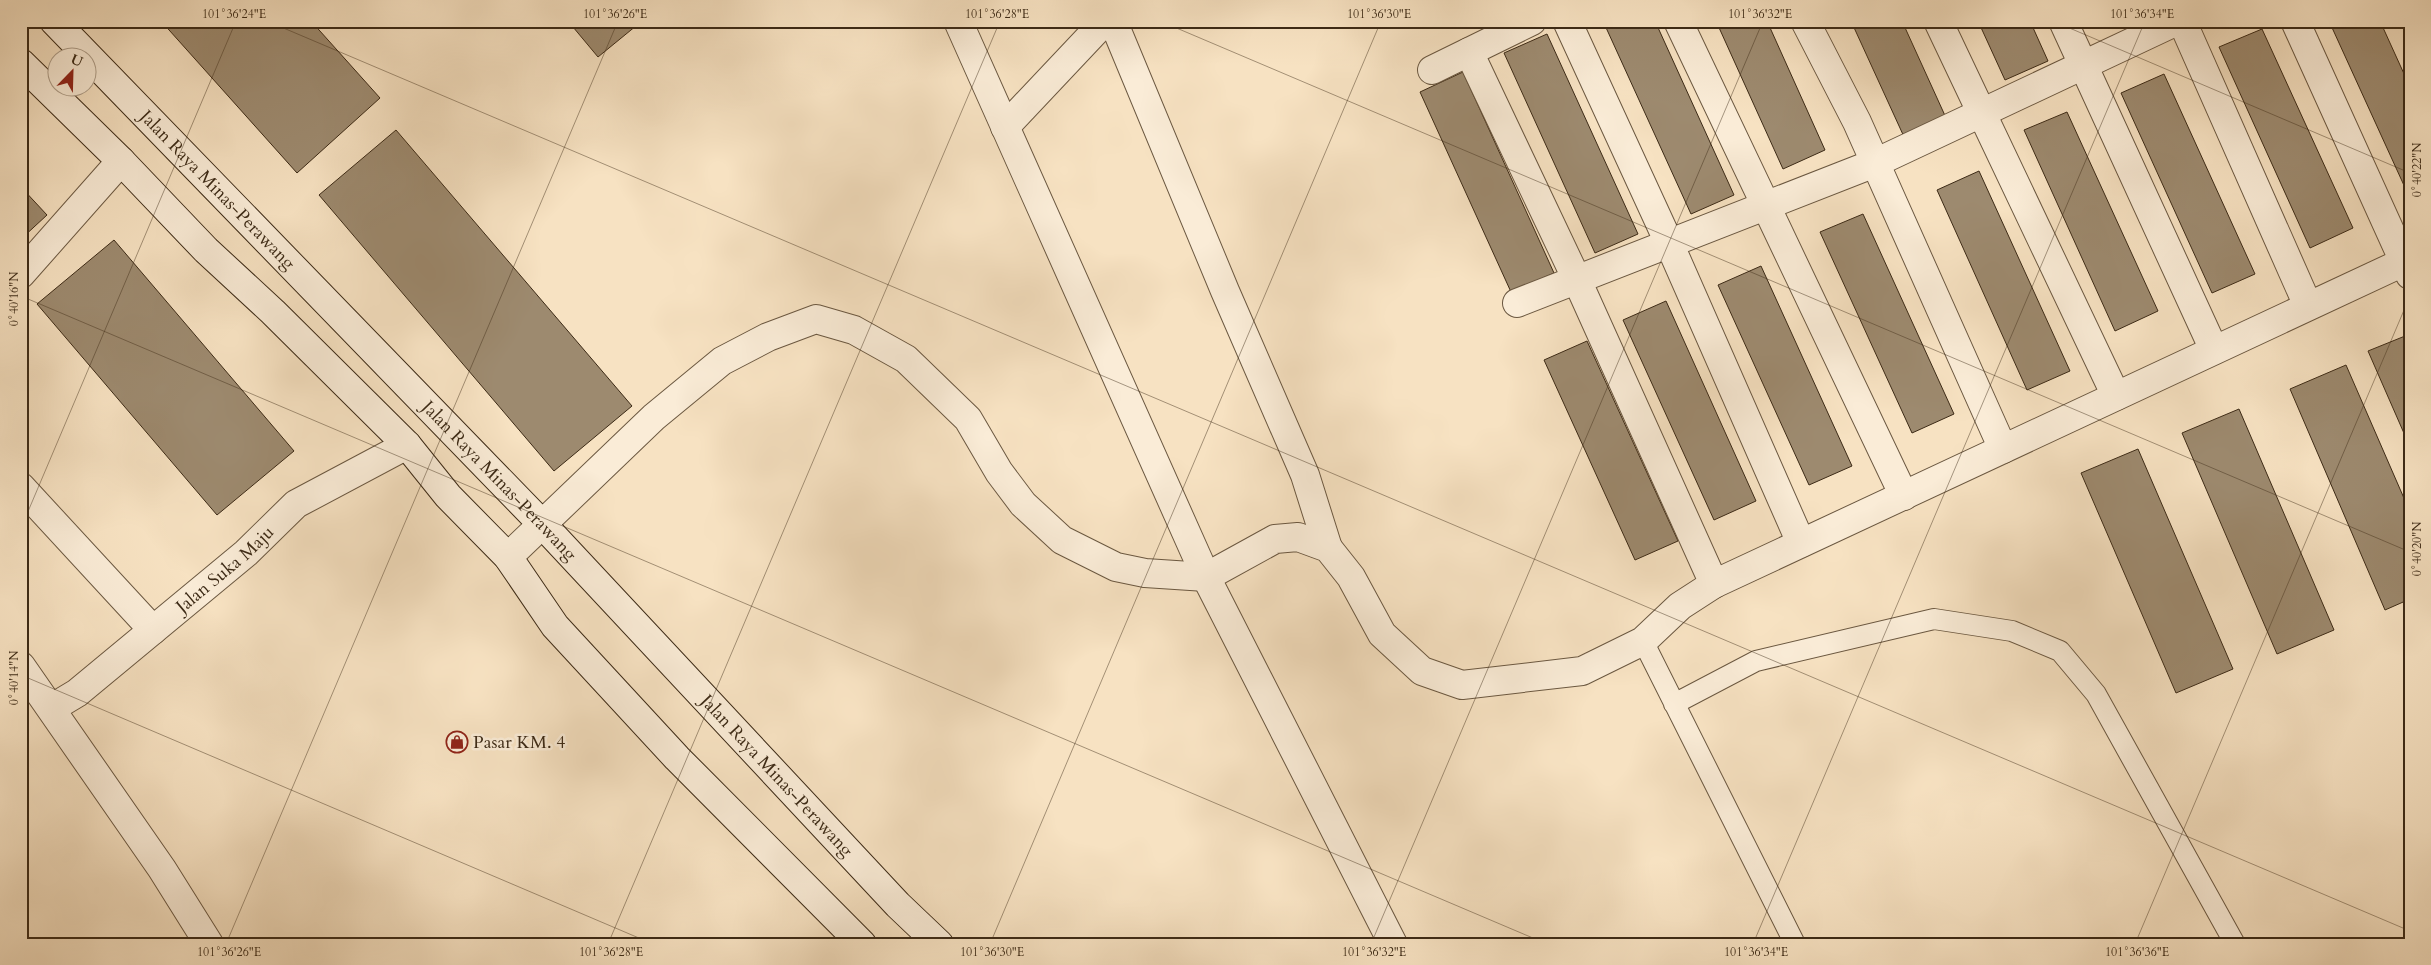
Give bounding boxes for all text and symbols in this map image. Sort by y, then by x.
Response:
text: 101°36'24"E [202,6,266,22]
text: 101°36'26"E [583,6,647,22]
text: 101°36'28"E [965,6,1029,22]
text: 101°36'30"E [1347,6,1411,22]
text: 101°36'32"E [1728,6,1792,22]
text: 101°36'34"E [2110,6,2174,22]
north arrow [48,48,98,98]
text: U [68,50,86,72]
street label: Jalan Raya Minas-Perawang [132,103,301,276]
text: 0°40'22"N [2409,142,2425,197]
text: 0°40'16"N [6,271,22,326]
street label: Jalan Raya Minas-Perawang [414,393,583,567]
street label: Jalan Suka Maju [168,520,280,621]
text: 0°40'20"N [2409,521,2425,576]
text: 0°40'14"N [6,650,22,705]
street label: Jalan Raya Minas-Perawang [693,687,859,863]
shop icon: Pasar KM. 4 [445,730,469,754]
place label: Pasar KM. 4 [473,730,566,755]
text: 101°36'26"E [197,944,261,960]
text: 101°36'28"E [579,944,643,960]
text: 101°36'30"E [960,944,1024,960]
text: 101°36'32"E [1342,944,1406,960]
text: 101°36'34"E [1724,944,1788,960]
text: 101°36'36"E [2105,944,2169,960]

